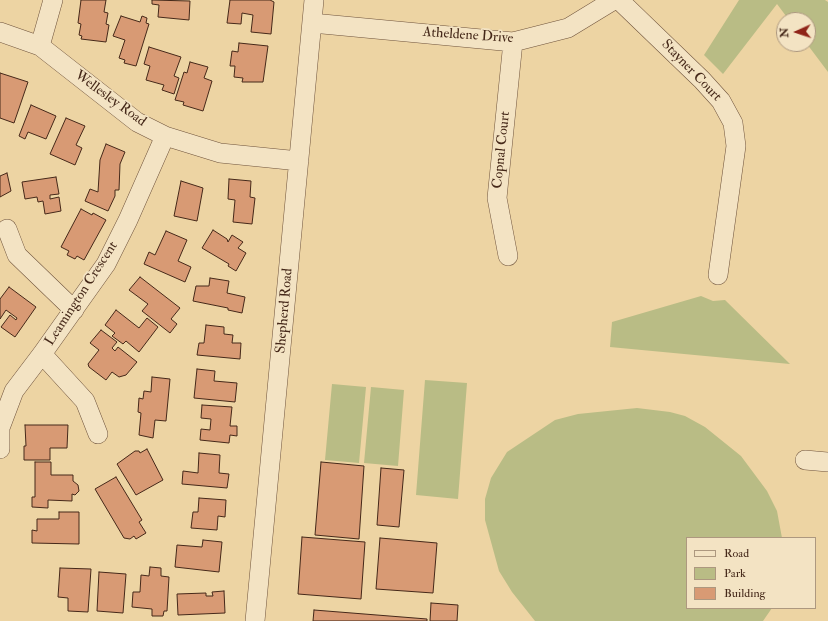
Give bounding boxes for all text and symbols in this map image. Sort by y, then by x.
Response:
north arrow [776,12,816,52]
street label: Atheldene Drive [422,24,514,48]
text: N [778,27,791,38]
street label: Stayner Court [657,37,725,105]
street label: Wellesley Road [71,67,149,131]
street label: Copnal Court [490,111,514,189]
street label: Leamington Crescent [42,239,122,349]
street label: Shepherd Road [273,268,297,354]
legend [686,537,816,609]
text: Road [724,546,749,561]
text: Park [724,566,746,581]
text: Building [724,586,765,601]

